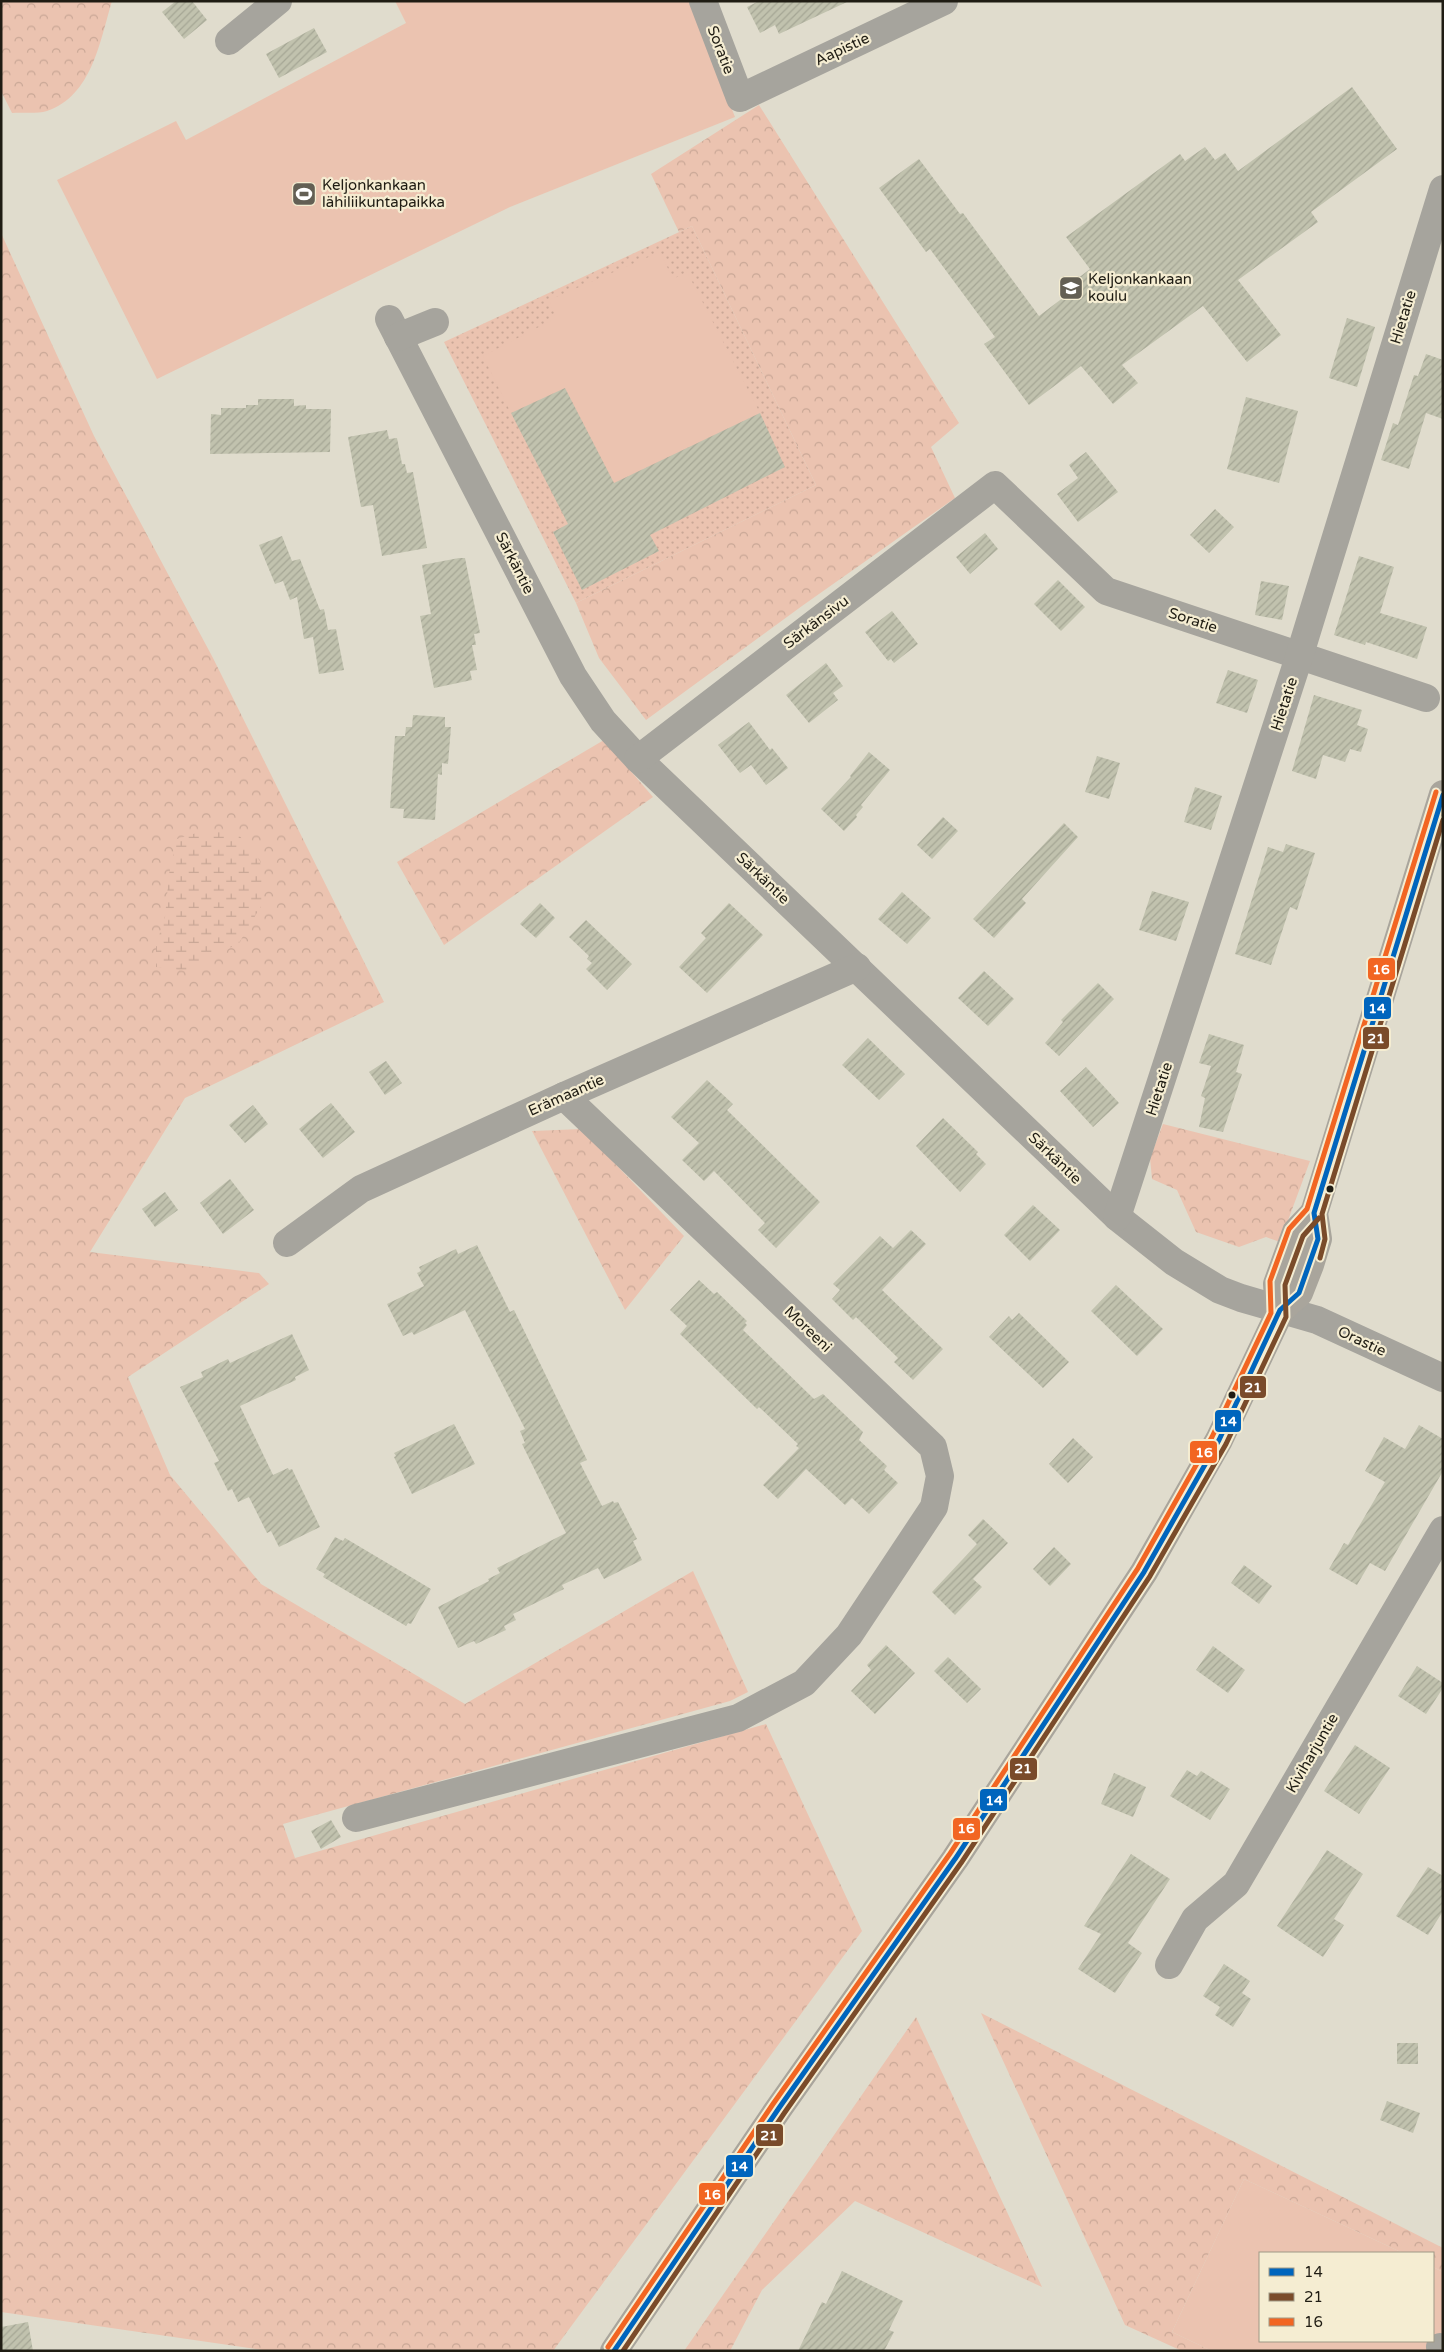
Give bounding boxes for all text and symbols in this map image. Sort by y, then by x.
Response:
street label: Soratie [704,23,738,77]
street label: Aapistie [812,29,872,69]
place label: Keljonkankaan lähiliikuntapaikka [322,176,445,211]
sports icon: Keljonkankaan lähiliikuntapaikka [291,181,317,207]
place label: Keljonkankaan koulu [1088,270,1192,305]
school or university icon: Keljonkankaan koulu [1058,275,1084,301]
street label: Hietatie [1386,288,1420,346]
street label: Särkäntie [492,529,538,597]
street label: Särkänsivu [780,592,852,652]
street label: Soratie [1166,604,1220,636]
street label: Hietatie [1267,675,1301,733]
street label: Särkäntie [733,848,793,908]
line badge: 16 [1367,957,1396,981]
text: 16 [1372,961,1390,978]
line badge: 14 [1363,996,1392,1020]
text: 14 [1368,1000,1386,1017]
line badge: 21 [1362,1026,1390,1050]
text: 21 [1367,1030,1385,1047]
street label: Hietatie [1142,1060,1176,1118]
street label: Erämaantie [525,1070,607,1120]
street label: Särkäntie [1025,1128,1085,1188]
unlabelled marker [1325,1184,1335,1194]
street label: Moreeni [781,1302,835,1356]
street label: Orastie [1335,1322,1389,1360]
line badge: 21 [1239,1375,1267,1399]
text: 21 [1244,1379,1262,1396]
unlabelled marker [1227,1390,1237,1400]
line badge: 14 [1214,1409,1242,1433]
text: 14 [1219,1413,1237,1430]
line badge: 16 [1189,1440,1218,1464]
text: 16 [1195,1444,1213,1461]
street label: Kiviharjuntie [1282,1710,1342,1796]
line badge: 21 [1009,1757,1038,1781]
text: 21 [1014,1760,1032,1777]
line badge: 14 [979,1788,1008,1812]
text: 14 [985,1792,1003,1809]
line badge: 16 [952,1817,981,1841]
text: 16 [957,1820,975,1837]
line badge: 21 [755,2123,784,2147]
text: 21 [760,2127,778,2144]
line badge: 14 [725,2154,754,2178]
text: 14 [730,2158,748,2175]
line badge: 16 [698,2182,726,2206]
text: 16 [703,2186,721,2203]
legend [1259,2252,1434,2342]
text: 14 [1304,2263,1323,2281]
text: 21 [1304,2288,1323,2306]
text: 16 [1304,2313,1323,2331]

